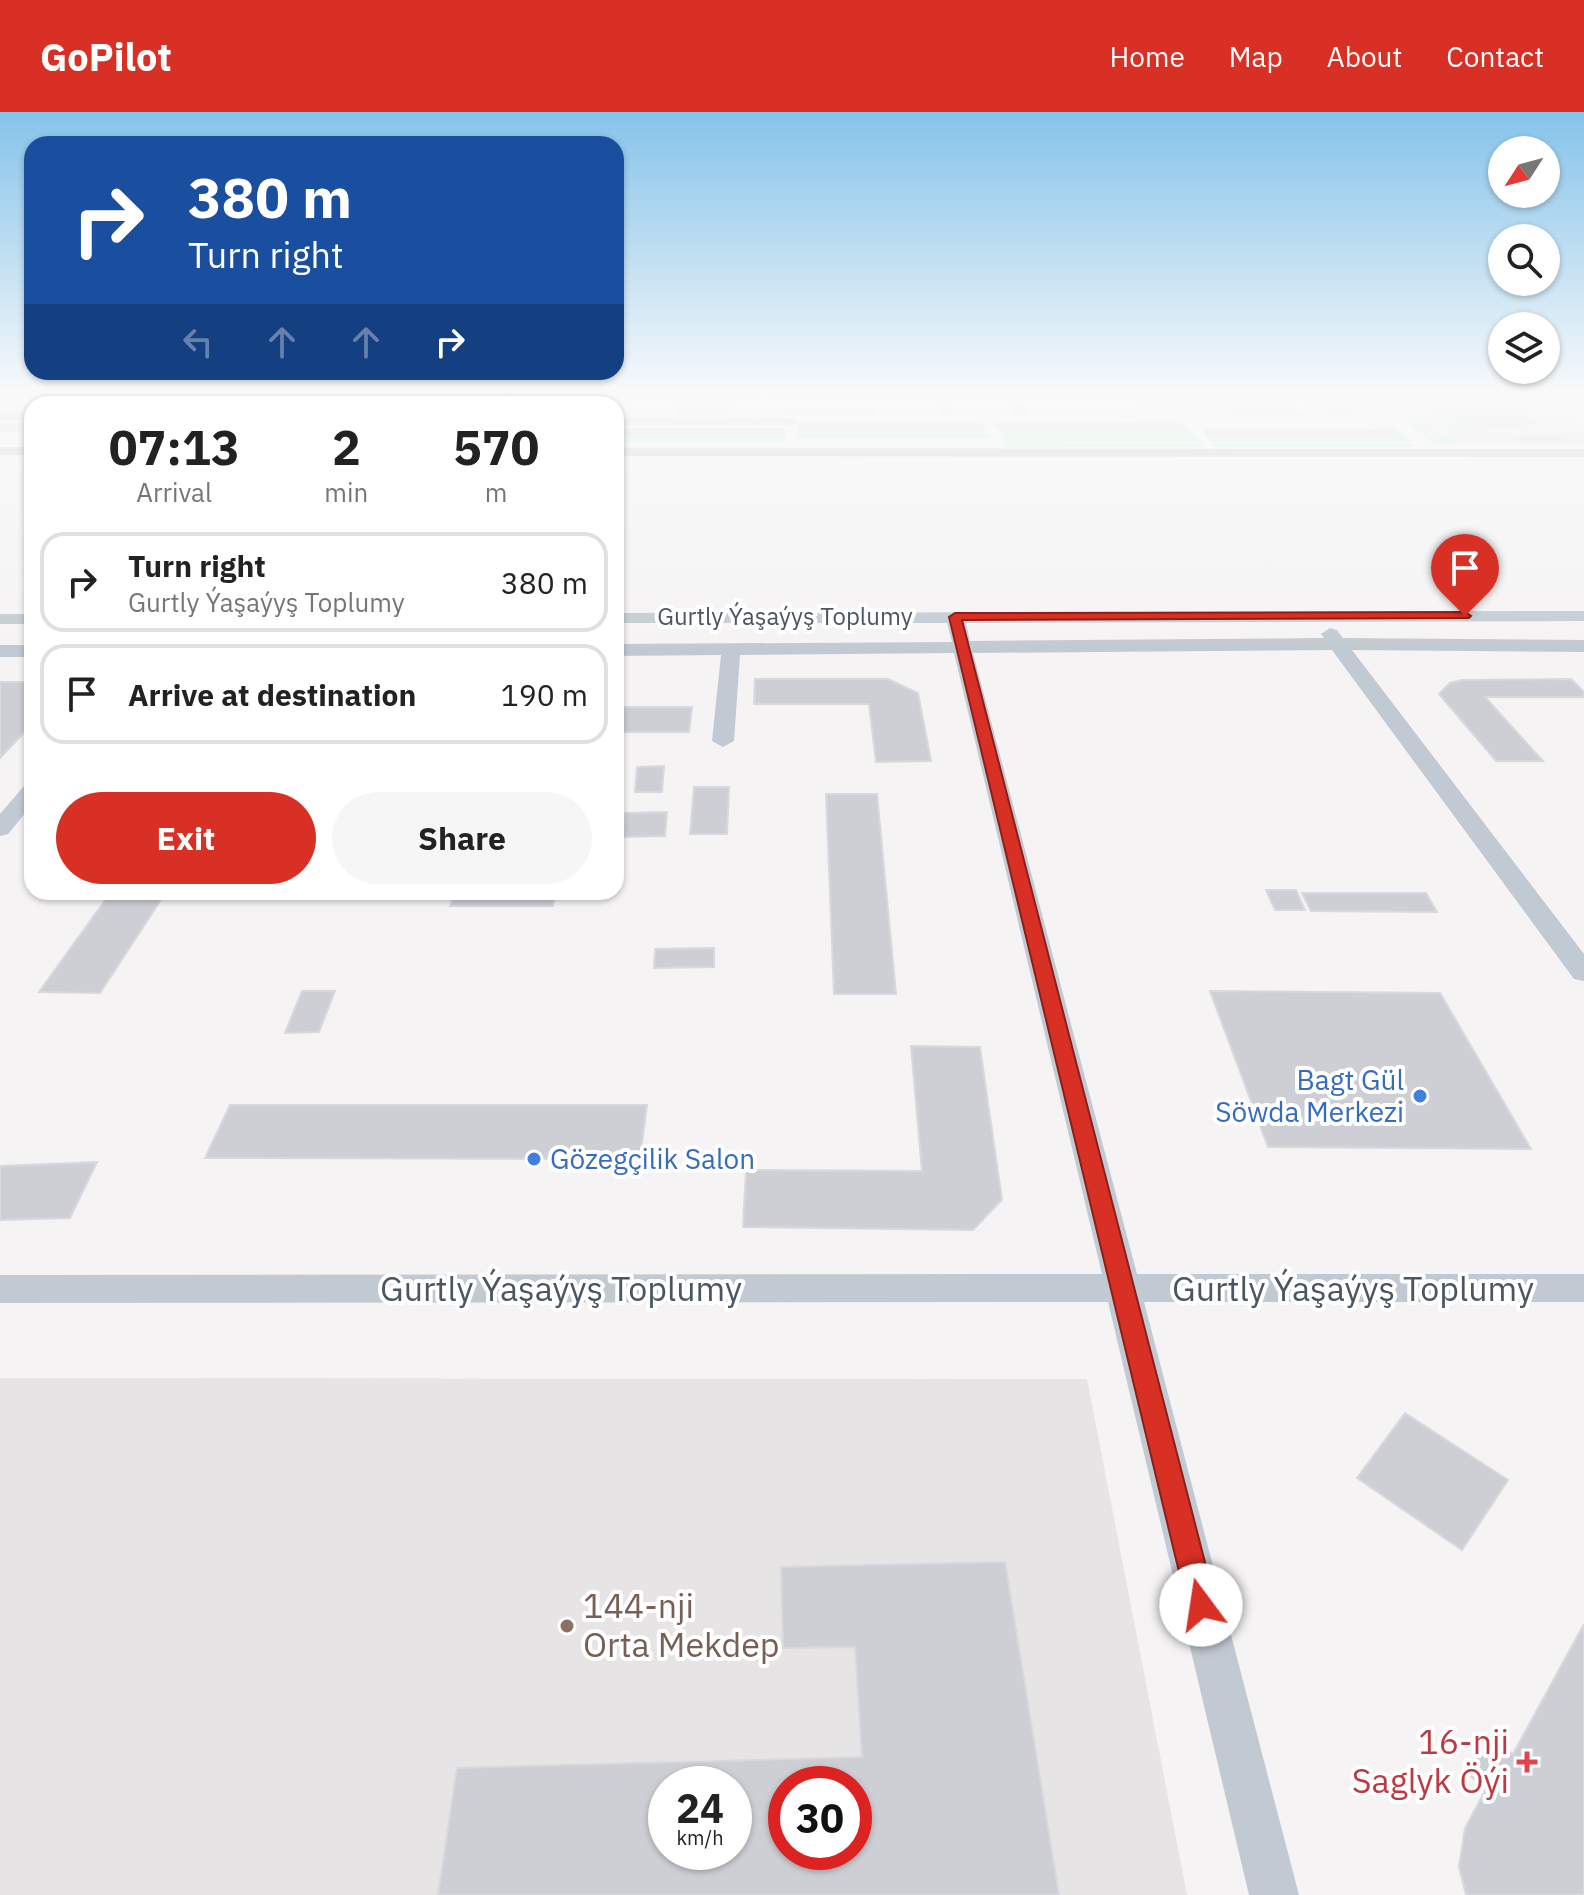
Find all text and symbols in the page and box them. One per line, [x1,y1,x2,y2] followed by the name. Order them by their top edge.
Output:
[40,32,172,81] text: GoPilot
[1109,38,1185,75] text: Home
[1229,38,1283,75] text: Map
[1327,38,1402,75] text: About
[1446,38,1544,75] text: Contact
[1488,136,1560,208] north arrow
[1488,136,1560,384] map controls
[188,161,352,233] text: 380 m
[56,168,160,272] icon: right
[1488,224,1560,296] button: search
[188,231,344,278] text: Turn right
[1488,312,1560,384] button: layers
[176,320,220,364] icon: left
[260,320,304,364] icon: ahead
[344,320,388,364] icon: ahead
[428,320,472,364] icon: right
[109,416,240,478] text: 07:13
[332,416,361,478] text: 2
[453,416,539,478] text: 570
[136,475,212,509] text: Arrival
[324,475,368,509] text: min
[485,475,507,509] text: m
[1431,534,1499,616] pin
[128,546,266,585] text: Turn right
[1443,546,1487,590] icon: arrive
[60,560,104,604] icon: right
[501,563,588,602] text: 380 m
[128,585,405,619] text: Gurtly Ýaşaýyş Toplumy
[657,600,913,632] street label: Gurtly Ýaşaýyş Toplumy
[60,672,104,716] icon: arrive
[128,675,416,714] text: Arrive at destination
[501,675,588,714] text: 190 m
[56,792,316,884] button: Exit
[332,792,592,884] button: Share
[1215,1061,1404,1130] place label: Bagt Gül Söwda Merkezi
[1411,1087,1429,1105] marker: Bagt Gül Söwda Merkezi
[550,1140,755,1177] place label: Gözegçilik Salon
[525,1150,543,1168] marker: Gözegçilik Salon
[380,1266,742,1310] street label: Gurtly Ýaşaýyş Toplumy
[1172,1266,1534,1310] street label: Gurtly Ýaşaýyş Toplumy
[1159,1563,1243,1647] position arrow
[583,1583,780,1666] place label: 144-nji Orta Mekdep
[558,1617,576,1635] marker: 144-nji Orta Mekdep
[1352,1719,1509,1802] place label: 16-nji Saglyk Öýi
[1516,1751,1538,1773] marker: 16-nji Saglyk Öýi
[768,1766,872,1870] speed limit sign: 30
[676,1782,724,1834] text: 24
[676,1824,724,1851] text: km/h

